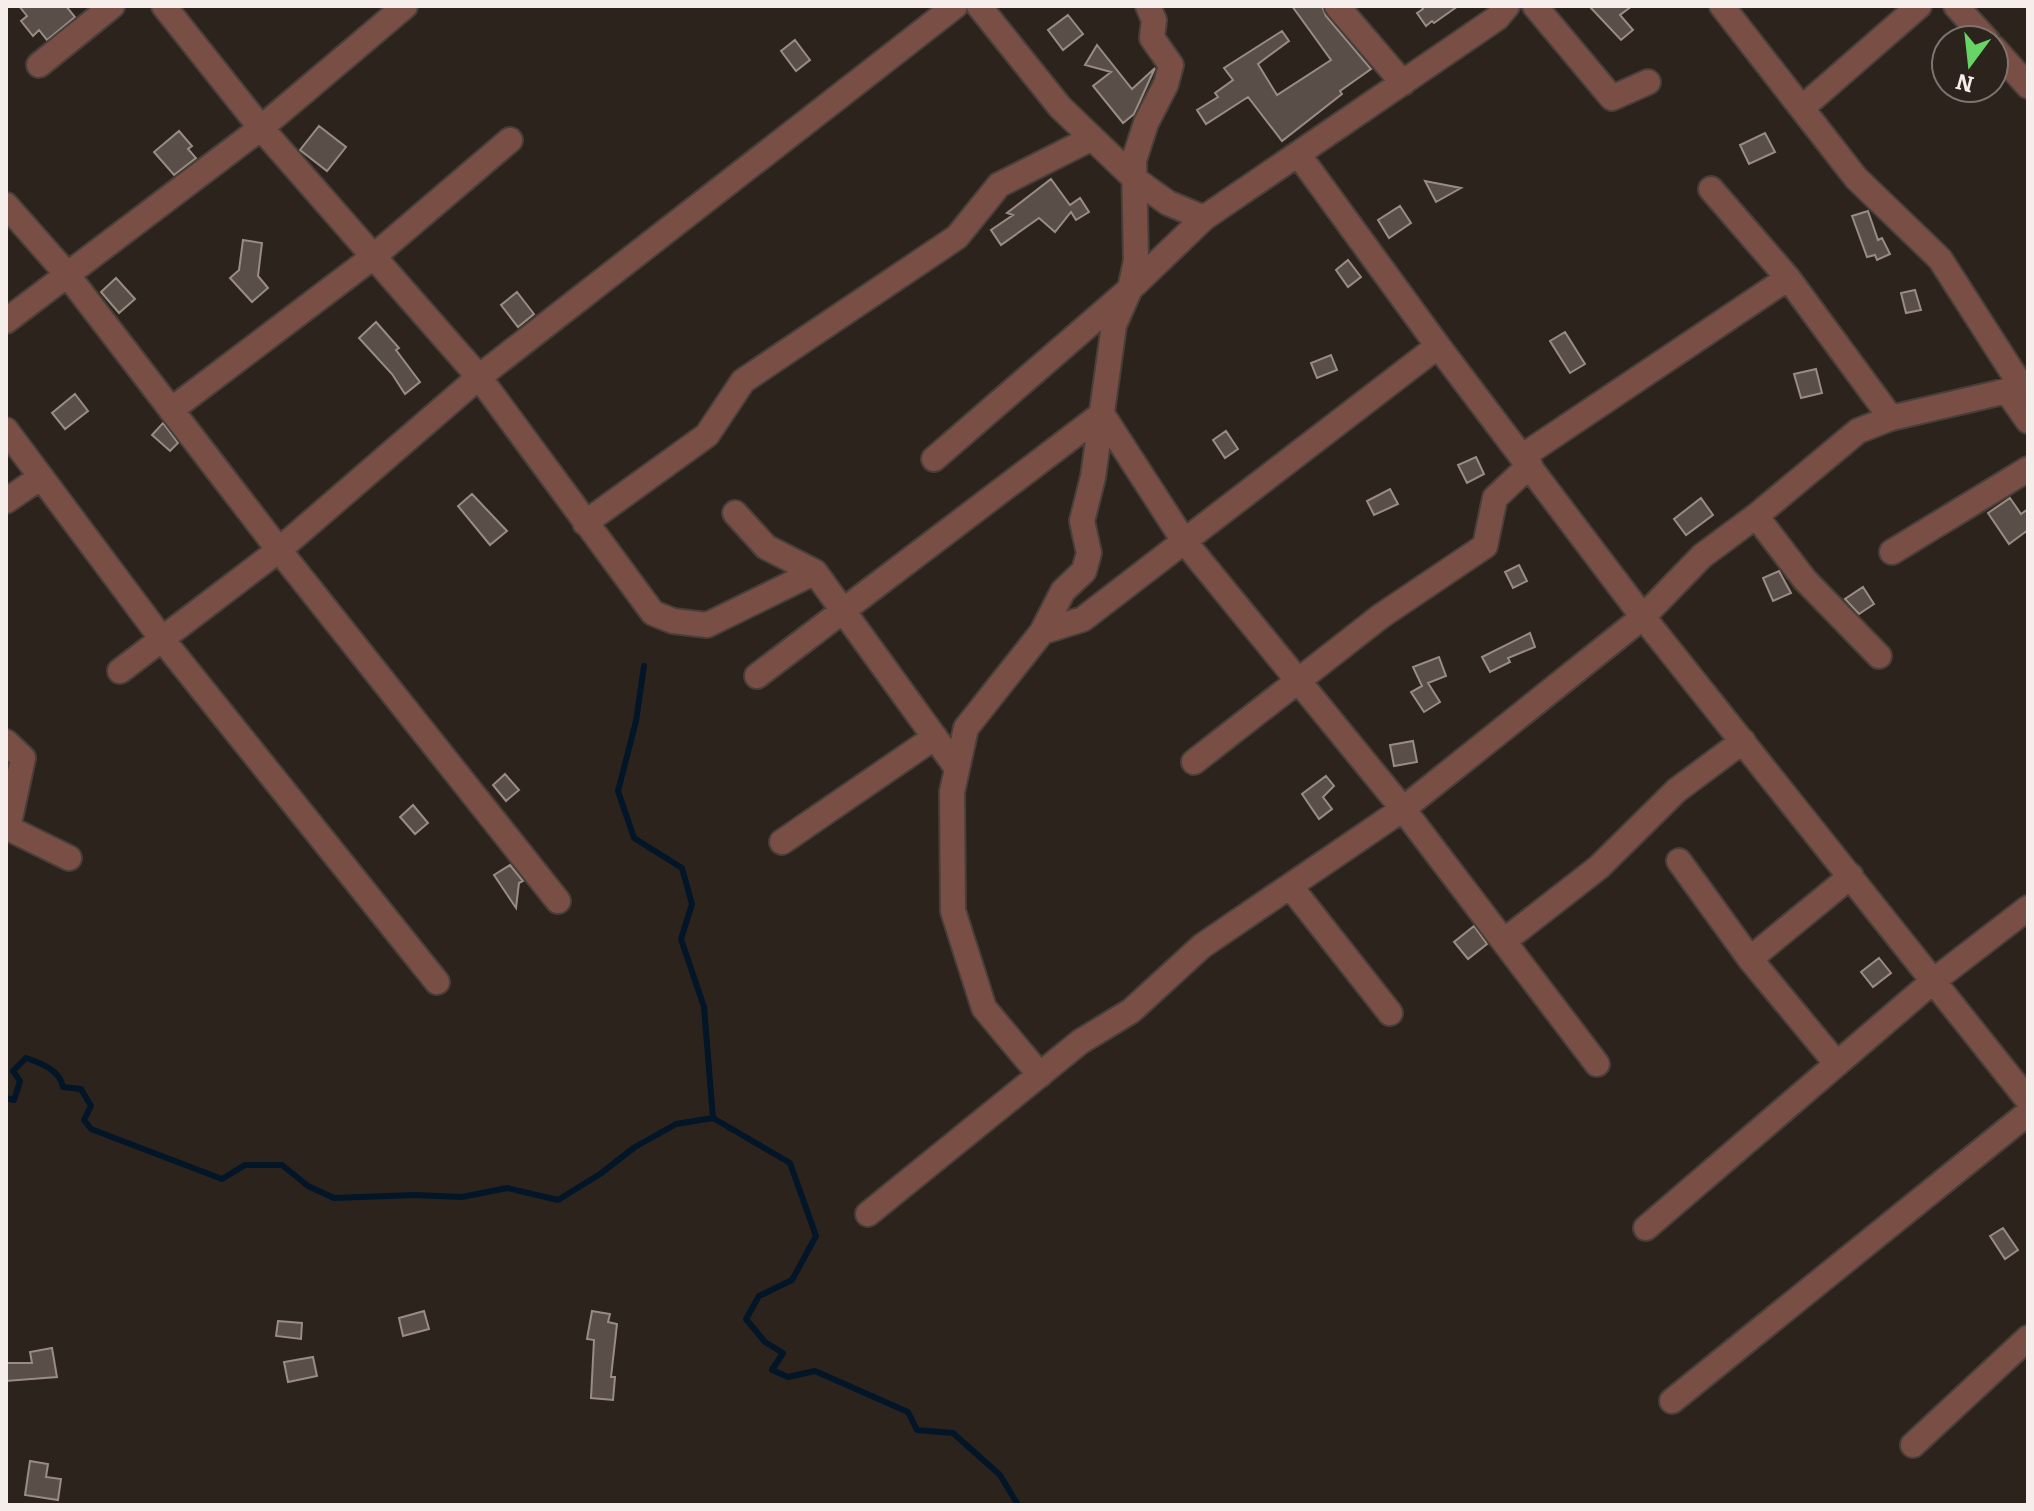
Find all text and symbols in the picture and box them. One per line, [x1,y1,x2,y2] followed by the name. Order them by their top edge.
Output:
[1930,24,2010,104] north arrow
[1953,68,1977,98] text: N

